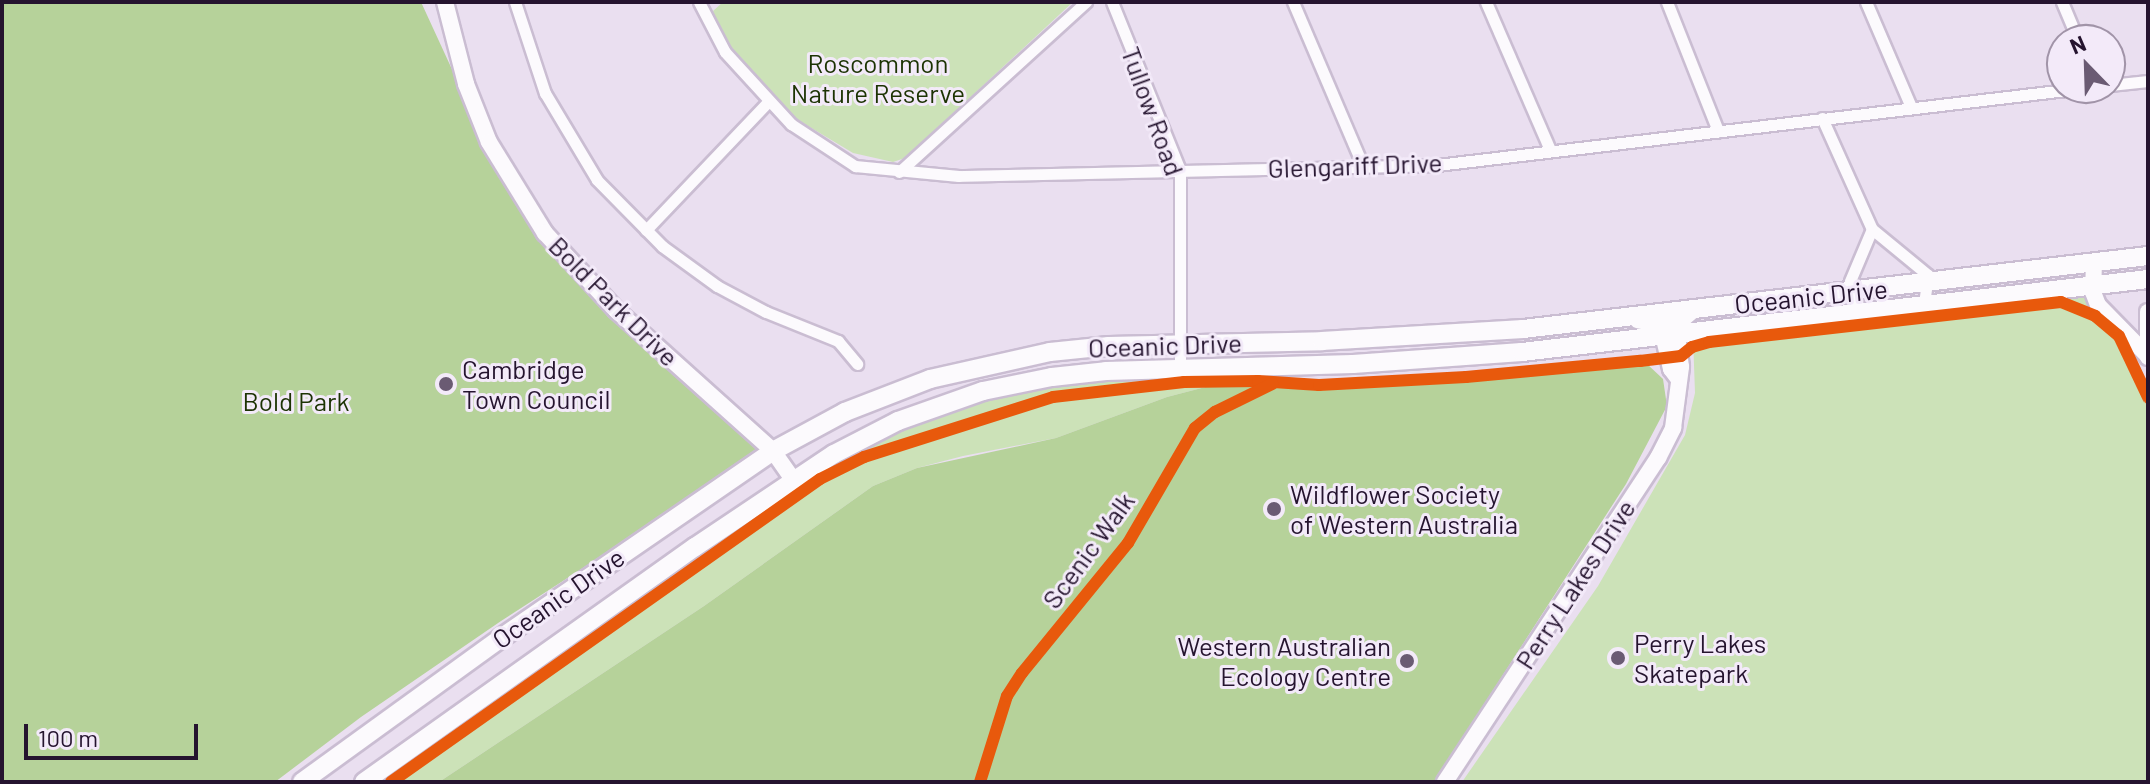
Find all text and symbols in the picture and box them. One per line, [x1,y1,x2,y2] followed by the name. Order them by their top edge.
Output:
[2046,24,2126,104] north arrow
[2066,29,2089,59] text: N
[1115,42,1191,180] street label: Tullow Road
[791,47,965,108] park label: Roscommon Nature Reserve
[1267,146,1443,184] street label: Glengariff Drive
[543,230,685,372] street label: Bold Park Drive
[1733,272,1889,320] street label: Oceanic Drive
[1088,327,1242,363] street label: Oceanic Drive
[462,353,610,414] place label: Cambridge Town Council
[437,375,455,393] marker: Cambridge Town Council
[243,385,349,417] park label: Bold Park
[1290,478,1518,540] place label: Wildflower Society of Western Australia
[1035,486,1141,614] street label: Scenic Walk
[1509,494,1641,674] street label: Perry Lakes Drive
[1265,500,1283,518] marker: Wildflower Society of Western Australia
[486,541,630,655] street label: Oceanic Drive
[1634,627,1766,688] place label: Perry Lakes Skatepark
[1177,630,1391,692] place label: Western Australian Ecology Centre
[1609,649,1627,667] marker: Perry Lakes Skatepark
[1398,652,1416,670] marker: Western Australian Ecology Centre
[28,708,202,758] scale bar
[38,723,98,752] text: 100 m

